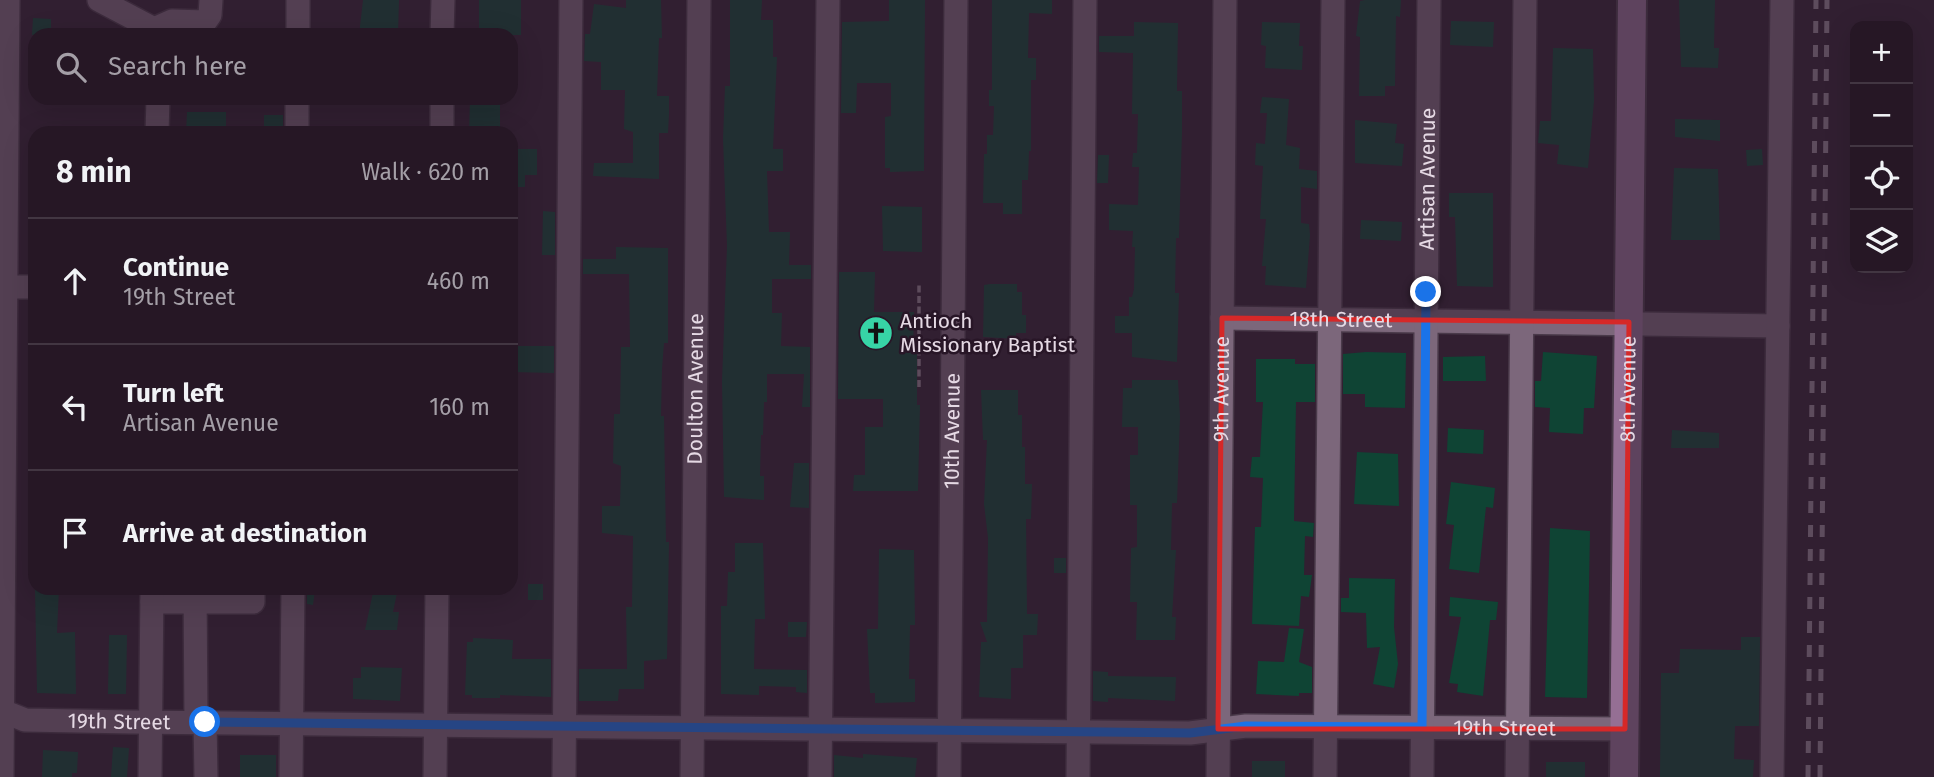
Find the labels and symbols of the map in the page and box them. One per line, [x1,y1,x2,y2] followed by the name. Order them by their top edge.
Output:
[1414,108,1441,250] street label: Artisan Avenue
[1410,276,1441,307] route end
[1289,306,1393,333] street label: 18th Street
[900,308,1076,358] place label: Antioch Missionary Baptist
[682,313,709,465] street label: Doulton Avenue
[857,314,895,352] church icon: Antioch Missionary Baptist
[1614,335,1642,443] street label: 8th Avenue
[1208,336,1235,442] street label: 9th Avenue
[939,373,966,489] street label: 10th Avenue
[189,706,220,737] route start
[68,708,171,735] street label: 19th Street
[1453,715,1556,741] street label: 19th Street

